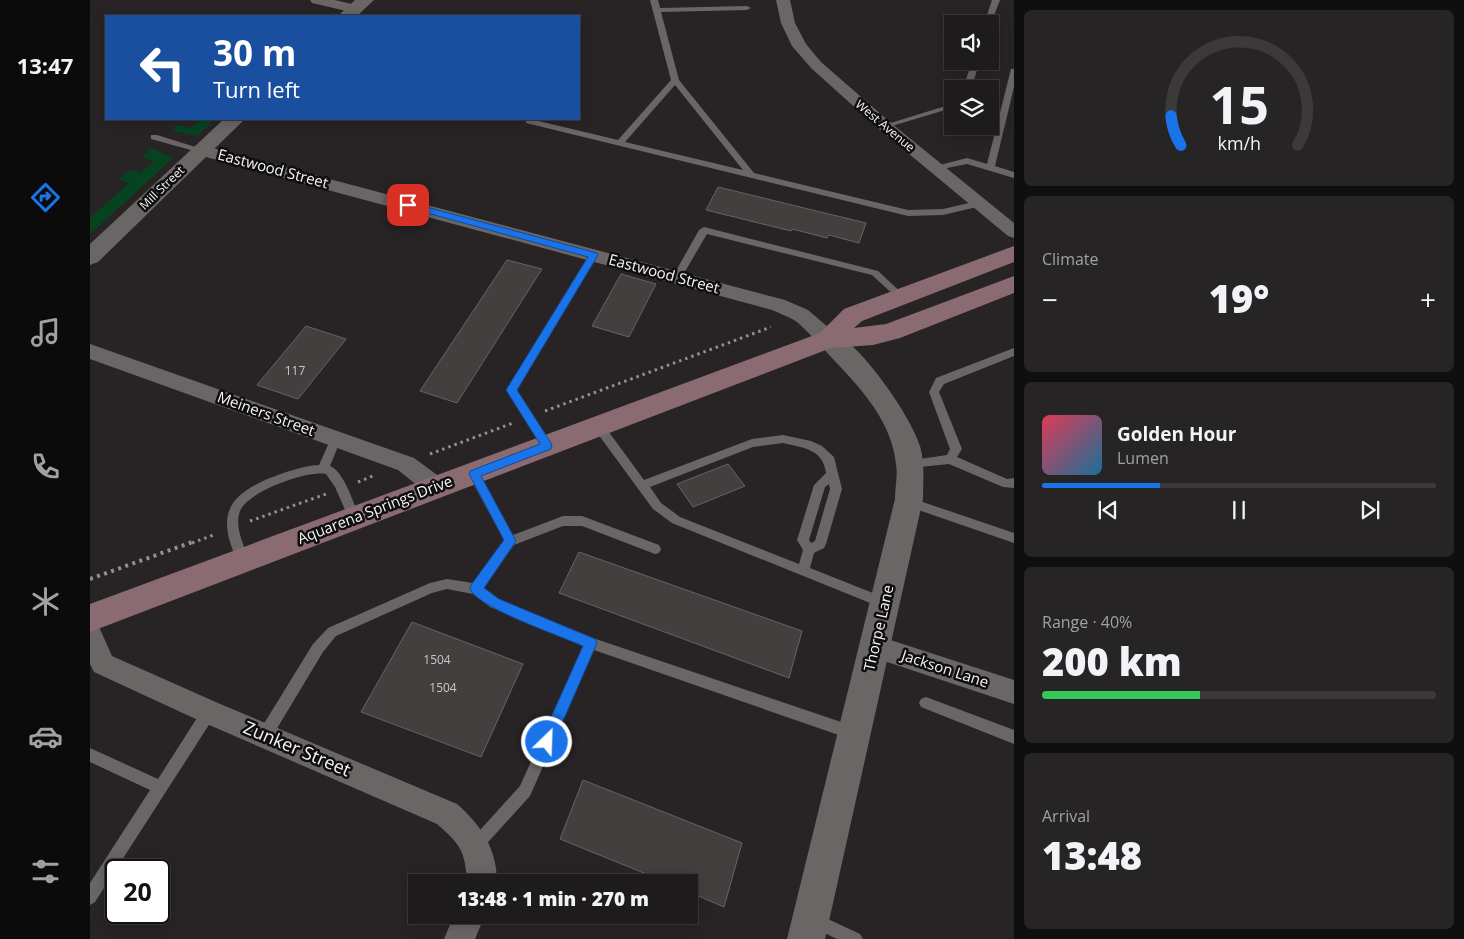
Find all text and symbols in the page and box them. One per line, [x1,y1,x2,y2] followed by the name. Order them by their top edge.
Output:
[944,15,999,135] map controls
[944,15,999,70] button: sound
[213,29,296,76] text: 30 m
[130,35,195,100] icon: left
[17,50,73,80] text: 13:47
[1209,68,1269,139] text: 15
[213,74,300,104] text: Turn left
[944,80,999,135] button: layers
[852,96,919,156] street label: West Avenue
[1217,131,1261,155] text: km/h
[216,144,331,192] street label: Eastwood Street
[135,162,188,213] street label: Mill Street
[28,180,63,215] icon: directions
[387,184,429,226] pin
[394,191,422,219] icon: arrive
[1042,248,1099,270] text: Climate
[607,249,722,297] street label: Eastwood Street
[1209,272,1269,324] text: 19°
[1042,280,1058,318] text: −
[1420,280,1436,318] text: +
[28,315,63,350] icon: music
[285,362,305,379] house number: 117
[215,386,318,440] street label: Meiners Street
[1117,421,1236,447] text: Golden Hour
[1117,447,1169,469] text: Lumen
[28,449,63,484] icon: phone
[294,470,455,548] street label: Aquarena Springs Drive
[1094,496,1122,524] icon: previous
[1225,496,1253,524] icon: pause
[1356,496,1384,524] icon: next
[858,583,898,673] street label: Thorpe Lane
[28,584,63,619] icon: climate
[1042,611,1132,633] text: Range · 40%
[1042,635,1182,687] text: 200 km
[897,644,991,692] street label: Jackson Lane
[423,651,451,668] house number: 1504
[429,679,457,696] house number: 1504
[240,715,355,781] street label: Zunker Street
[520,715,572,767] position arrow
[28,719,63,754] icon: car
[1042,805,1090,827] text: Arrival
[1042,829,1142,881] text: 13:48
[28,854,63,889] icon: filters
[105,859,170,924] speed limit sign: 20
[457,886,649,912] text: 13:48 · 1 min · 270 m

